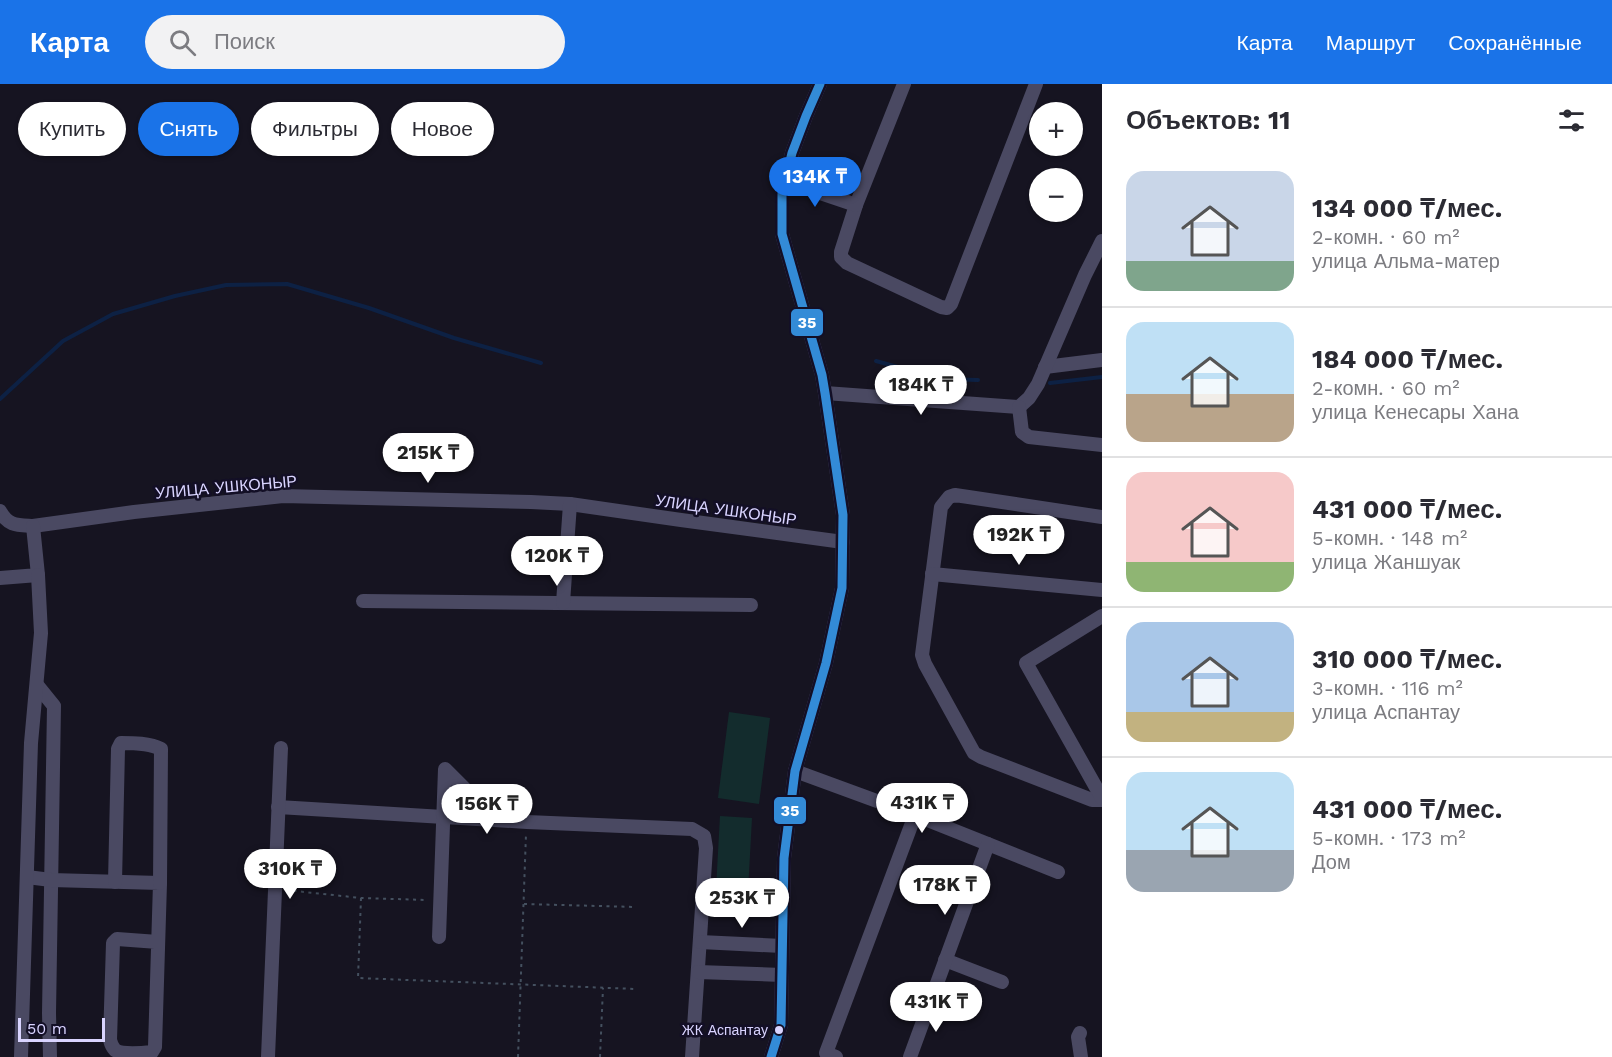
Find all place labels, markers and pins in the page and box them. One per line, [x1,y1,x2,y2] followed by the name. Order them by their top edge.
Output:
[766,157,864,208] pin: 134K ₸
[872,365,970,416] pin: 184K ₸
[379,433,477,484] pin: 215K ₸
[970,515,1068,566] pin: 192K ₸
[508,536,606,587] pin: 120K ₸
[873,783,971,834] pin: 431K ₸
[438,784,536,835] pin: 156K ₸
[241,849,339,900] pin: 310K ₸
[896,865,994,916] pin: 178K ₸
[693,878,791,929] pin: 253K ₸
[887,982,985,1033] pin: 431K ₸
[682,1022,768,1038] place label: ЖК Аспантау
[773,1024,785,1036] marker: ЖК Аспантау

